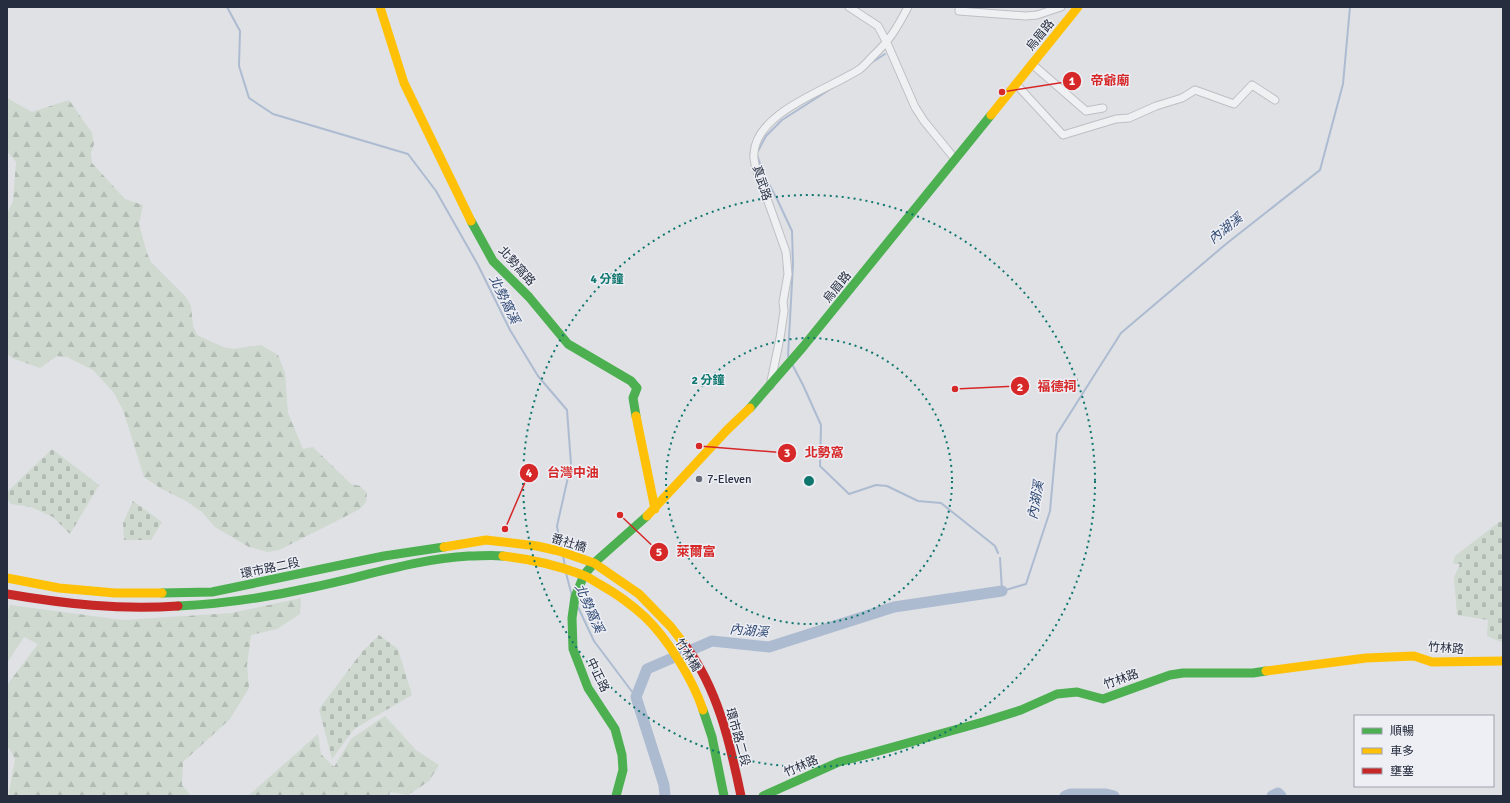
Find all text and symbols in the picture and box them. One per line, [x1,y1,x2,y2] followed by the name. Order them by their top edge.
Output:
[1023,17,1058,54] street label: 烏眉路
[1062,68,1137,93] callout: 帝爺廟
[1090,73,1130,89] text: 帝爺廟
[1069,74,1076,89] text: 1
[749,164,774,203] street label: 真武路
[1205,209,1247,247] water label: 內湖溪
[495,243,538,289] street label: 北勢窩路
[820,269,855,306] street label: 烏眉路
[590,272,624,287] text: 4 分鐘
[486,273,524,328] water label: 北勢窩溪
[691,373,725,388] text: 2 分鐘
[1010,374,1085,399] callout: 福德祠
[1037,379,1077,395] text: 福德祠
[1017,380,1023,395] text: 2
[777,440,852,465] callout: 北勢窩
[804,445,844,461] text: 北勢窩
[784,446,790,461] text: 3
[519,460,607,485] callout: 台灣中油
[547,465,599,481] text: 台灣中油
[526,466,533,481] text: 4
[707,472,752,487] place label: 7-Eleven
[694,474,704,484] marker: 7-Eleven
[802,474,816,488] centre of rings
[1025,478,1048,521] water label: 內湖溪
[549,531,588,556] street label: 番社橋
[649,539,724,564] callout: 萊爾富
[676,544,716,560] text: 萊爾富
[656,545,662,560] text: 5
[239,555,301,582] street label: 環市路二段
[571,581,608,637] water label: 北勢窩溪
[729,621,771,641] water label: 內湖溪
[672,636,703,675] street label: 竹林橋
[1427,640,1464,657] street label: 竹林路
[583,656,612,695] street label: 中正路
[1102,667,1141,692] street label: 竹林路
[722,706,753,768] street label: 環市路二段
[1354,715,1494,787] legend
[1390,724,1414,739] text: 順暢
[1390,744,1414,759] text: 車多
[782,753,821,780] street label: 竹林路
[1390,764,1414,779] text: 壅塞

